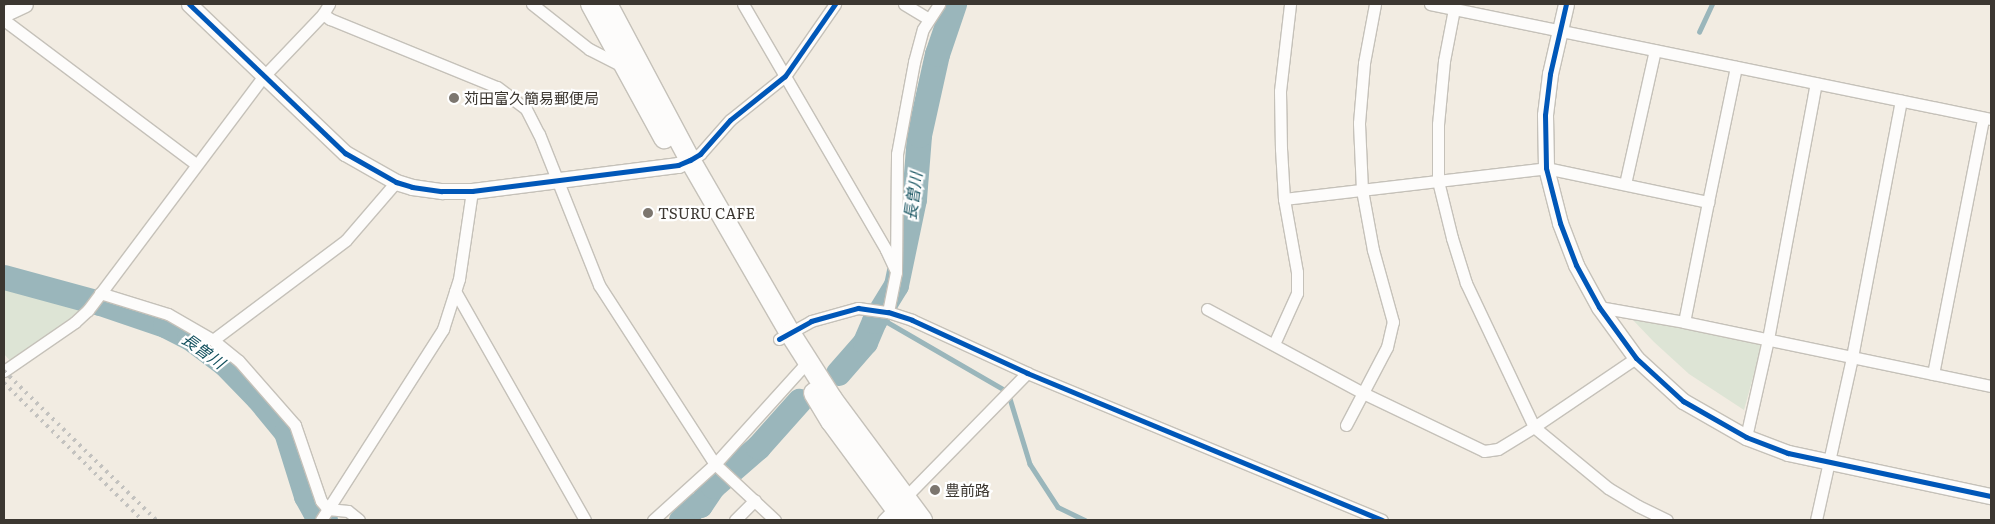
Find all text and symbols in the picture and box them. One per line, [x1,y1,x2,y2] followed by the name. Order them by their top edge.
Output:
[464,89,599,107] place label: 苅田富久簡易郵便局
[448,92,460,104] marker: 苅田富久簡易郵便局
[899,171,925,221] water label: 長曽川
[658,204,755,222] place label: TSURU CAFE
[642,207,654,219] marker: TSURU CAFE
[179,328,229,372] water label: 長曽川
[945,481,990,499] place label: 豊前路
[929,484,941,496] marker: 豊前路

